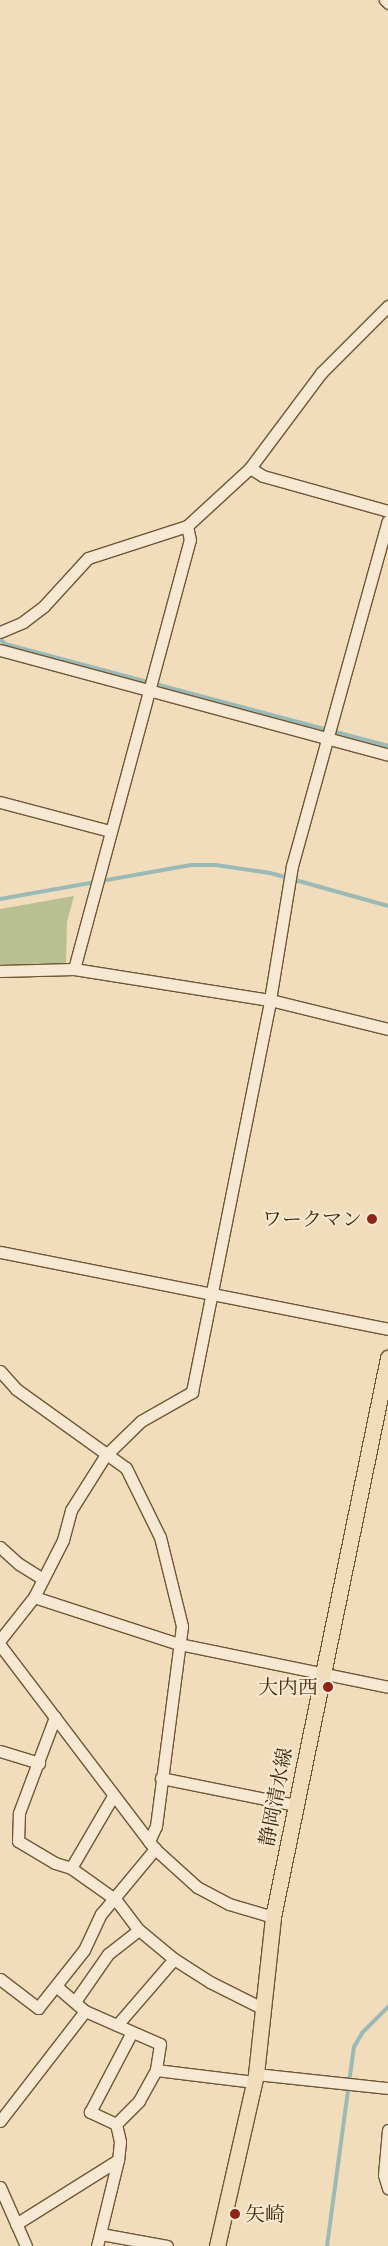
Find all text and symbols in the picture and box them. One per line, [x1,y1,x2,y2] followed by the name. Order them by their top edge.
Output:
[262,1207,362,1231] place label: ワークマン
[366,1213,378,1225] marker: ワークマン
[258,1675,318,1699] place label: 大内西
[322,1681,334,1693] marker: 大内西
[255,1746,297,1848] street label: 静岡清水線
[245,2202,285,2226] place label: 矢崎
[229,2208,241,2220] marker: 矢崎

